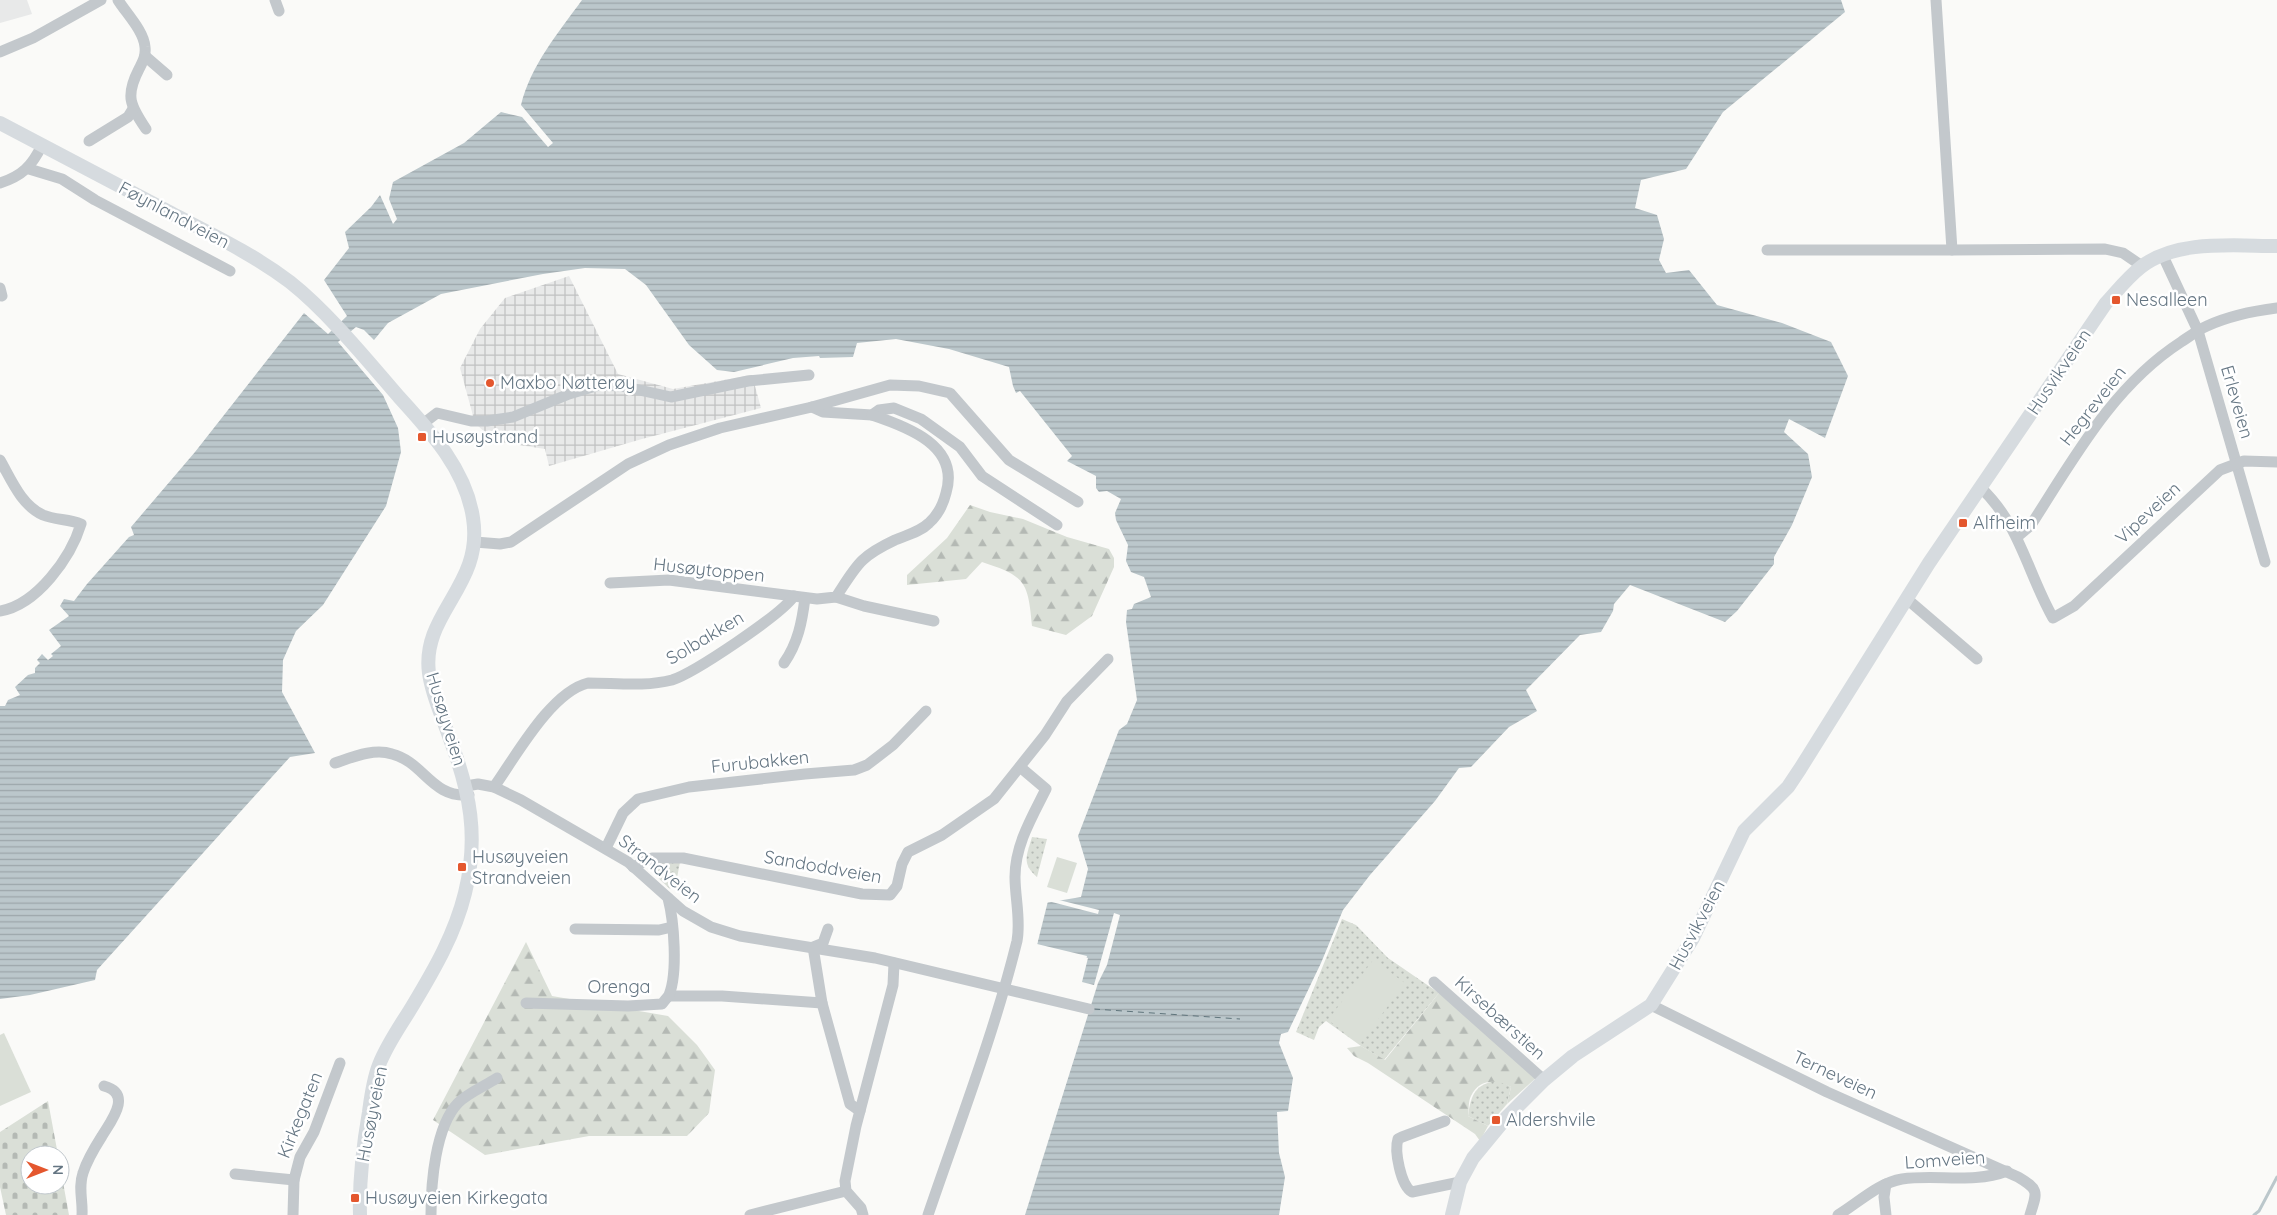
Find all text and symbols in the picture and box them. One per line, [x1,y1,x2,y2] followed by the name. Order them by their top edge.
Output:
[115,176,234,253] street label: Føynlandveien
[2126,288,2208,311] place label: Nesalleen
[2110,294,2122,306] marker: Nesalleen
[2021,324,2096,419] street label: Husvikveien
[2054,361,2131,450] street label: Hegreveien
[2216,363,2259,441] street label: Erleveien
[500,371,636,394] place label: Maxbo Nøtterøy
[484,377,496,389] marker: Maxbo Nøtterøy
[432,425,538,448] place label: Husøystrand
[416,431,428,443] marker: Husøystrand
[2110,477,2185,549] street label: Vipeveien
[1973,511,2036,534] place label: Alfheim
[1957,517,1969,529] marker: Alfheim
[652,552,766,587] street label: Husøytoppen
[662,605,748,670] street label: Solbakken
[421,669,472,768] street label: Husøyveien
[710,745,810,778] street label: Furubakken
[614,829,706,908] street label: Strandveien
[472,845,571,889] place label: Husøyveien Strandveien
[762,845,884,888] street label: Sandoddveien
[456,861,468,873] marker: Husøyveien Strandveien
[1663,876,1730,974] street label: Husvikveien
[1450,971,1551,1065] street label: Kirsebærstien
[588,975,650,998] street label: Orenga
[1789,1045,1881,1104] street label: Terneveien
[351,1064,392,1164] street label: Husøyveien
[272,1068,327,1161] street label: Kirkegaten
[1506,1108,1596,1131] place label: Aldershvile
[1490,1114,1502,1126] marker: Aldershvile
[20,1145,70,1195] north arrow
[1904,1145,1986,1174] street label: Lomveien
[49,1165,67,1175] text: N
[365,1186,548,1209] place label: Husøyveien Kirkegata
[349,1192,361,1204] marker: Husøyveien Kirkegata

